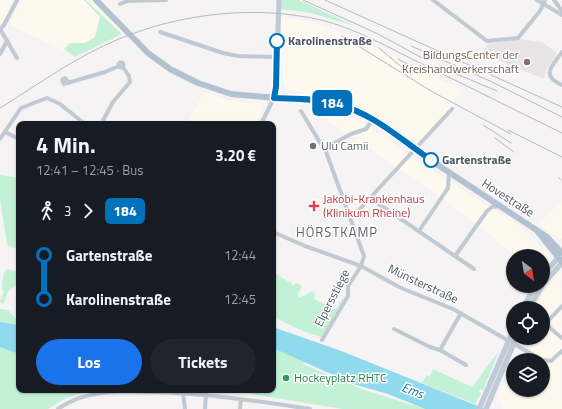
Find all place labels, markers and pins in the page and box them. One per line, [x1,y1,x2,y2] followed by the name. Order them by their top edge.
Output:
[288,31,372,50] place label: Karolinenstraße
[269,33,285,49] marker: Karolinenstraße
[402,45,520,78] place label: BildungsCenter der Kreishandwerkerschaft
[522,57,532,67] marker: BildungsCenter der Kreishandwerkerschaft
[321,136,368,155] place label: Ulu Camii
[308,141,318,151] marker: Ulu Camii
[442,150,511,169] place label: Gartenstraße
[423,152,439,168] marker: Gartenstraße
[323,189,425,222] place label: Jakobi-Krankenhaus (Klinikum Rheine)
[308,200,320,212] marker: Jakobi-Krankenhaus (Klinikum Rheine)
[294,368,387,387] place label: Hockeyplatz RHTC
[281,373,291,383] marker: Hockeyplatz RHTC

